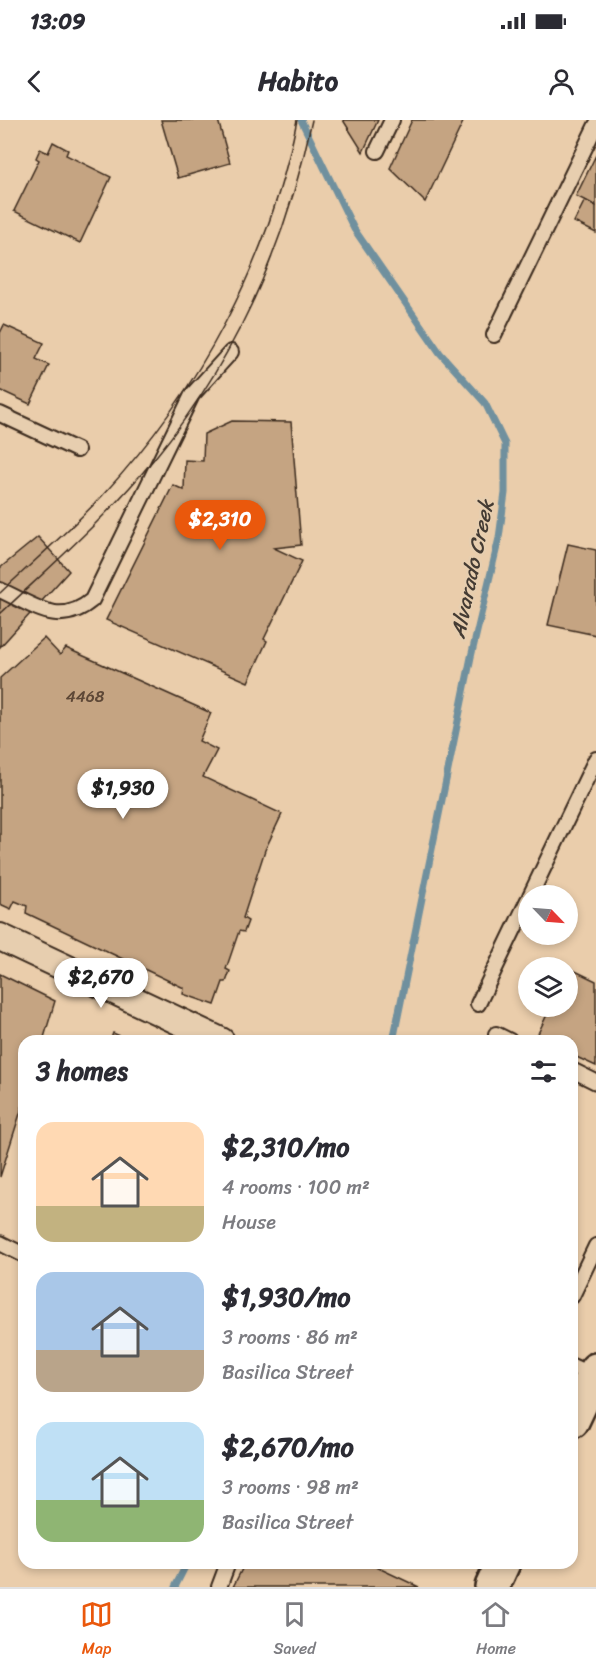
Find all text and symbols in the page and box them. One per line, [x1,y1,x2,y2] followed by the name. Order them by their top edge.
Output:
[30,2,86,41] text: 13:09
[258,57,338,105] text: Habito
[18,65,51,98] icon: back
[545,65,578,98] icon: person
[439,494,506,643] water label: Alvarado Creek
[171,500,269,551] pin: $2,310
[189,502,251,537] text: $2,310
[66,682,105,711] house number: 4468
[74,769,172,820] pin: $1,930
[91,771,155,806] text: $1,930
[518,885,578,945] north arrow
[518,885,578,1017] map controls
[518,957,578,1017] button: layers
[52,958,150,1009] pin: $2,670
[68,960,134,995] text: $2,670
[36,1048,128,1094] text: 3 homes
[527,1055,560,1088] icon: filters
[222,1124,349,1170] text: $2,310/mo
[84,1146,156,1218] icon: home
[222,1170,370,1205] text: 4 rooms · 100 m²
[222,1205,276,1240] text: House
[222,1274,350,1320] text: $1,930/mo
[84,1296,156,1368] icon: home
[222,1320,358,1355] text: 3 rooms · 86 m²
[222,1355,353,1390] text: Basilica Street
[222,1424,354,1470] text: $2,670/mo
[84,1446,156,1518] icon: home
[222,1470,359,1505] text: 3 rooms · 98 m²
[222,1505,353,1540] text: Basilica Street
[80,1598,113,1663] tab: Map
[273,1598,316,1663] tab: Saved
[476,1598,516,1663] tab: Home

